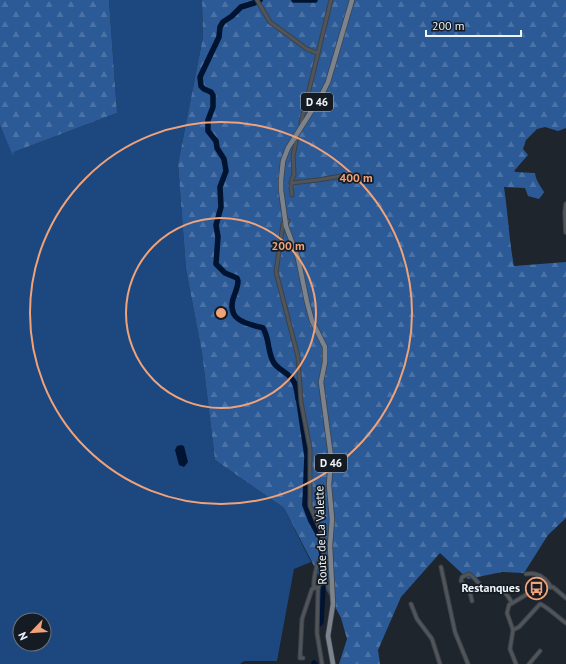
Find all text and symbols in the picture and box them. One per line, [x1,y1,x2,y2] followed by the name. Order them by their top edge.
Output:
[426,12,521,38] scale bar
[432,18,465,33] text: 200 m
[301,93,333,111] road number: D 46
[339,170,373,185] text: 400 m
[271,238,305,253] text: 200 m
[214,306,228,320] centre of rings
[315,454,347,472] road number: D 46
[311,485,330,585] street label: Route de La Valette
[523,575,549,601] bus stop icon: Restanques
[461,580,520,595] place label: Restanques
[12,612,52,652] north arrow
[15,630,31,642] text: N

